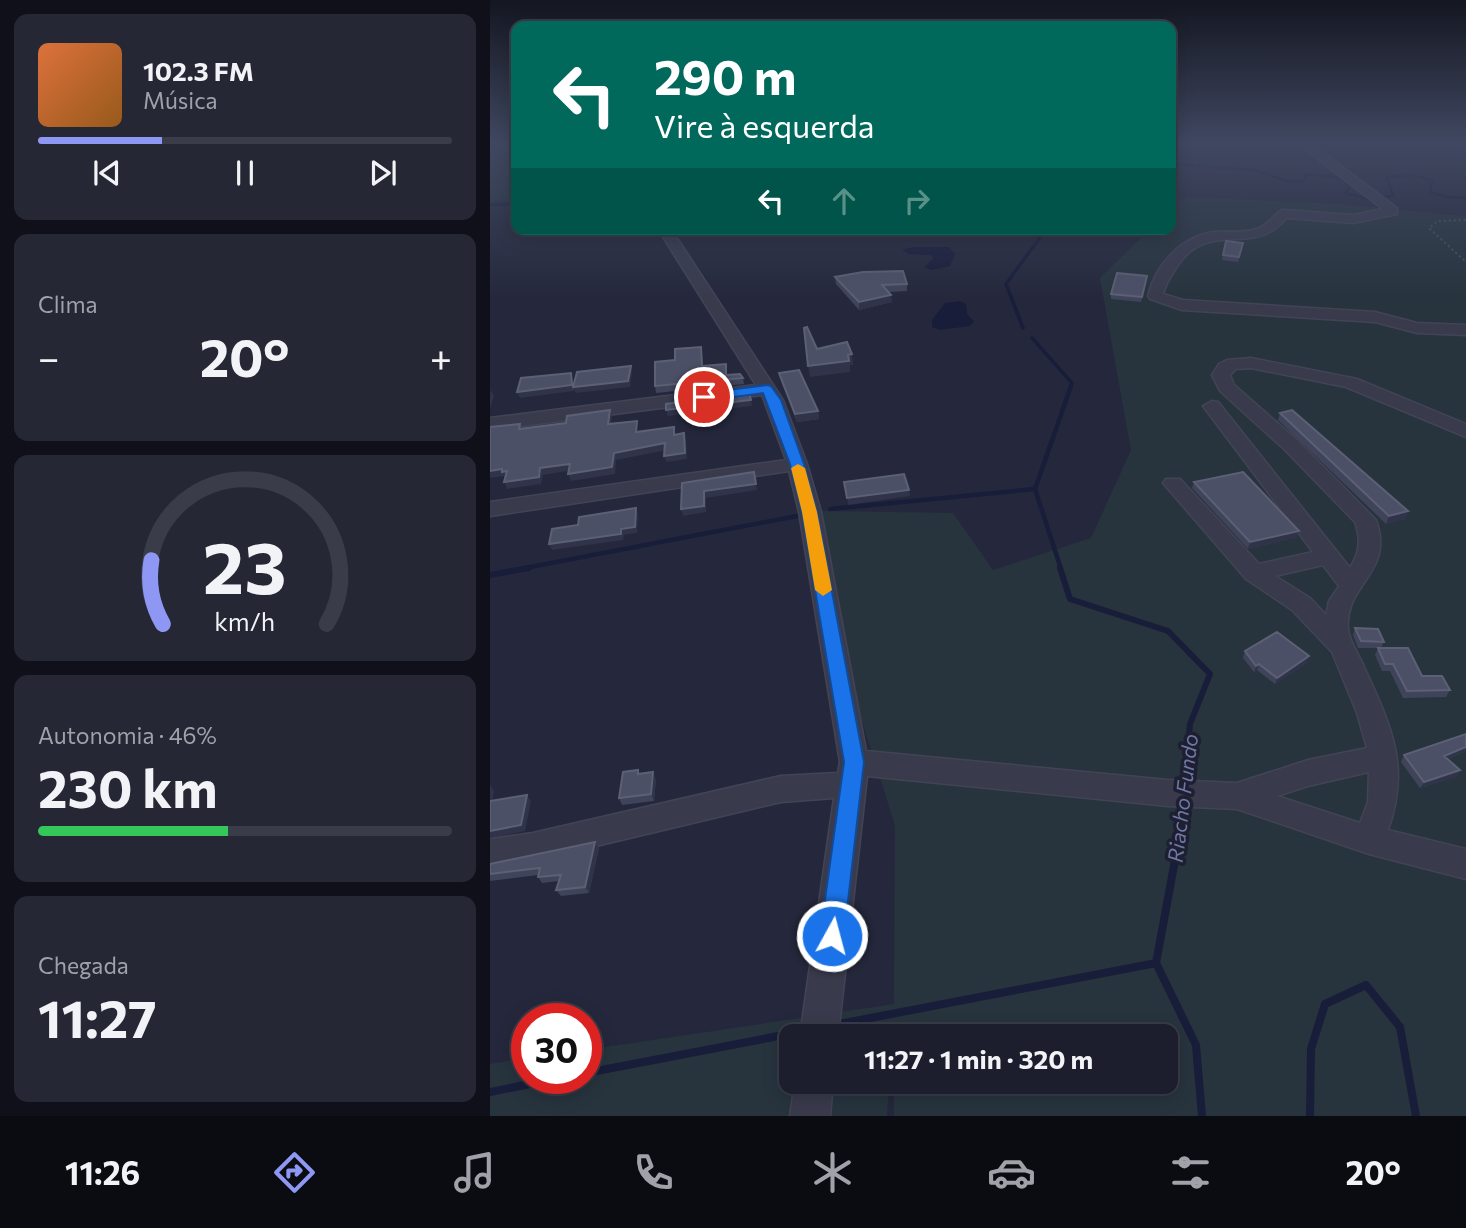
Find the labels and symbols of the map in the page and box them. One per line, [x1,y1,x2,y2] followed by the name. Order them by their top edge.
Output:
[674,367,734,427] pin
[1162,732,1202,864] water label: Riacho Fundo
[795,899,869,973] position arrow
[511,1003,602,1094] speed limit sign: 30

